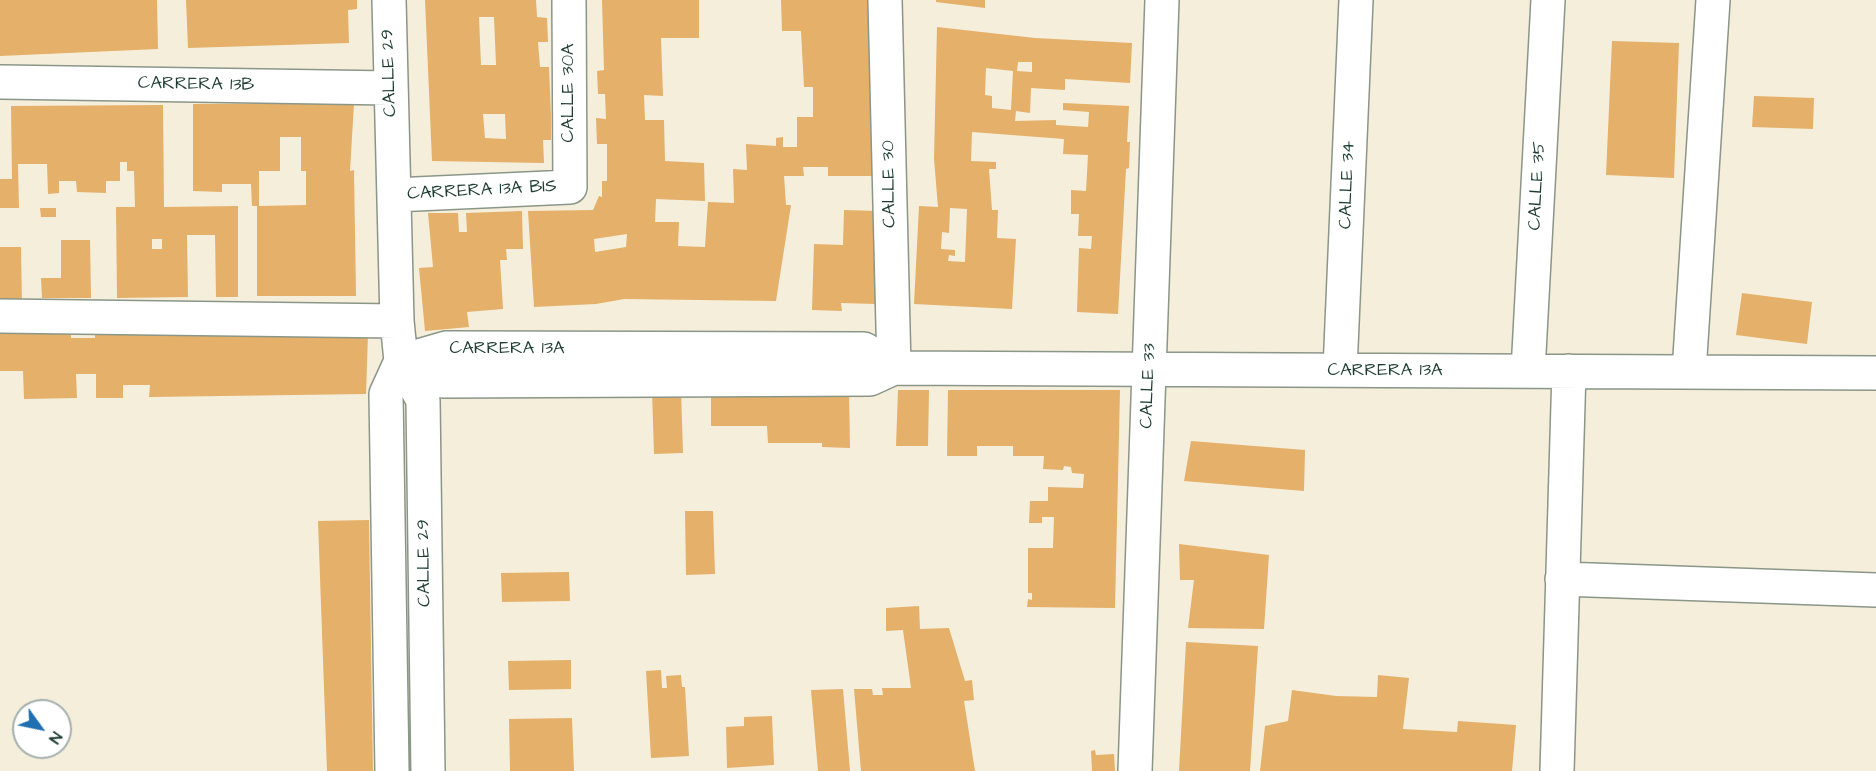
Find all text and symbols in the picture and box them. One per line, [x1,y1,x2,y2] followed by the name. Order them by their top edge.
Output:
[378,29,402,117] street label: CALLE 29
[558,43,580,143] street label: CALLE 30A
[138,73,254,97] street label: CARRERA 13B
[878,140,902,228] street label: CALLE 30
[1336,140,1360,230] street label: CALLE 34
[1525,141,1551,231] street label: CALLE 35
[407,176,557,206] street label: CARRERA 13A BIS
[449,338,565,360] street label: CARRERA 13A
[1137,343,1161,429] street label: CALLE 33
[1327,360,1443,382] street label: CARRERA 13A
[413,519,437,607] street label: CALLE 29
[12,699,72,759] north arrow
[43,728,67,748] text: N

